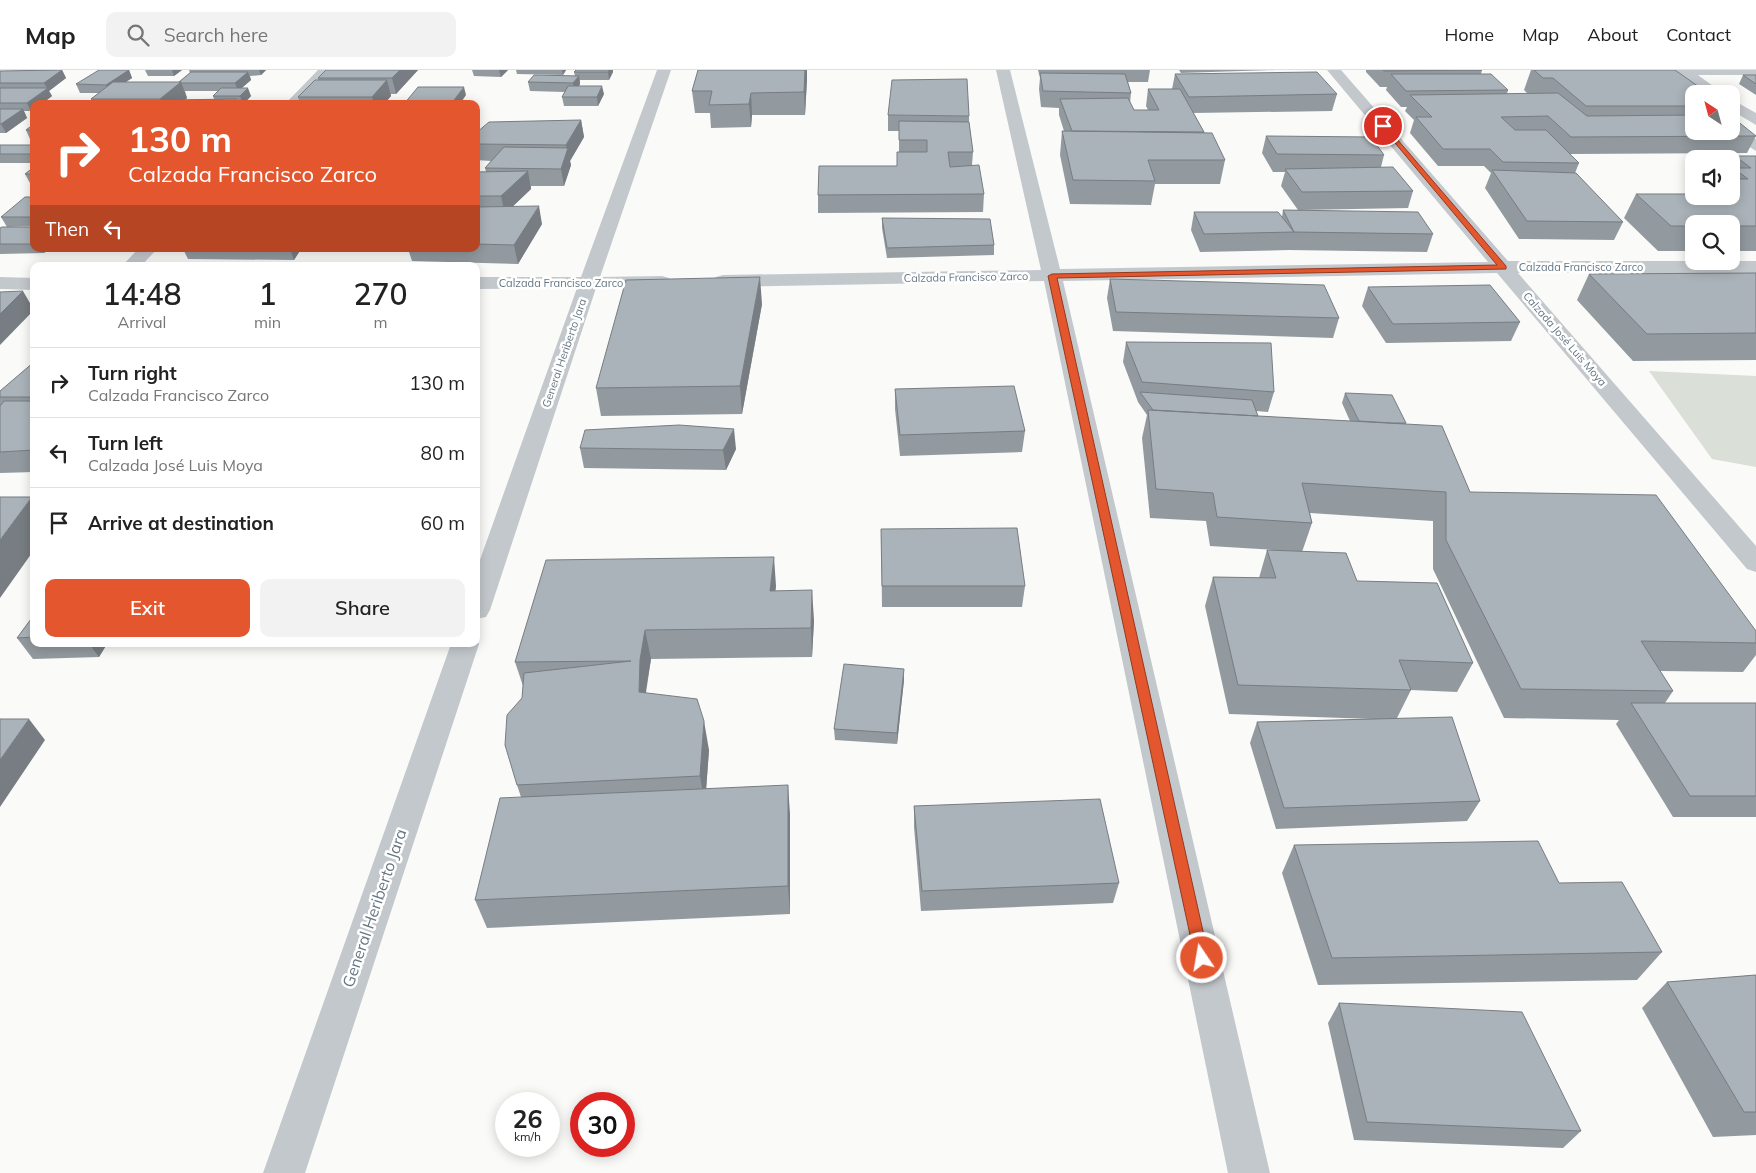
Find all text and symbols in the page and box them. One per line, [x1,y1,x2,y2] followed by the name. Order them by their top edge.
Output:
[106,12,456,57] search box
[25,20,76,50] text: Map
[124,21,152,49] icon: search
[164,23,268,47] text: Search here
[1444,23,1494,46] text: Home
[1522,23,1559,46] text: Map
[1587,23,1638,46] text: About
[1666,23,1731,46] text: Contact
[1685,85,1740,140] north arrow
[1685,85,1740,270] map controls
[1362,105,1404,147] pin
[1369,112,1397,140] icon: arrive
[128,117,232,161] text: 130 m
[45,120,110,185] icon: right
[1685,150,1740,205] button: sound
[128,160,377,188] text: Calzada Francisco Zarco
[99,215,127,243] icon: left
[1685,215,1740,270] button: search
[45,217,89,241] text: Then
[1519,260,1643,274] street label: Calzada Francisco Zarco
[904,269,1028,285] street label: Calzada Francisco Zarco
[102,275,182,313] text: 14:48
[259,275,277,313] text: 1
[354,275,408,313] text: 270
[499,276,623,290] street label: Calzada Francisco Zarco
[1520,289,1610,389] street label: Calzada José Luis Moya
[539,297,589,409] street label: General Heriberto Jara
[118,312,166,332] text: Arrival
[254,312,281,332] text: min
[374,312,388,332] text: m
[88,361,177,385] text: Turn right
[45,369,73,397] icon: right
[409,371,465,395] text: 130 m
[88,385,269,405] text: Calzada Francisco Zarco
[88,431,163,455] text: Turn left
[45,439,73,467] icon: left
[421,441,465,465] text: 80 m
[88,455,263,475] text: Calzada José Luis Moya
[45,509,73,537] icon: arrive
[88,511,274,535] text: Arrive at destination
[421,511,465,535] text: 60 m
[45,579,250,637] button: Exit
[260,579,465,637] button: Share
[338,826,410,990] street label: General Heriberto Jara
[1175,931,1227,983] position arrow
[570,1092,635,1157] speed limit sign: 30
[512,1103,543,1134] text: 26
[514,1129,541,1144] text: km/h

